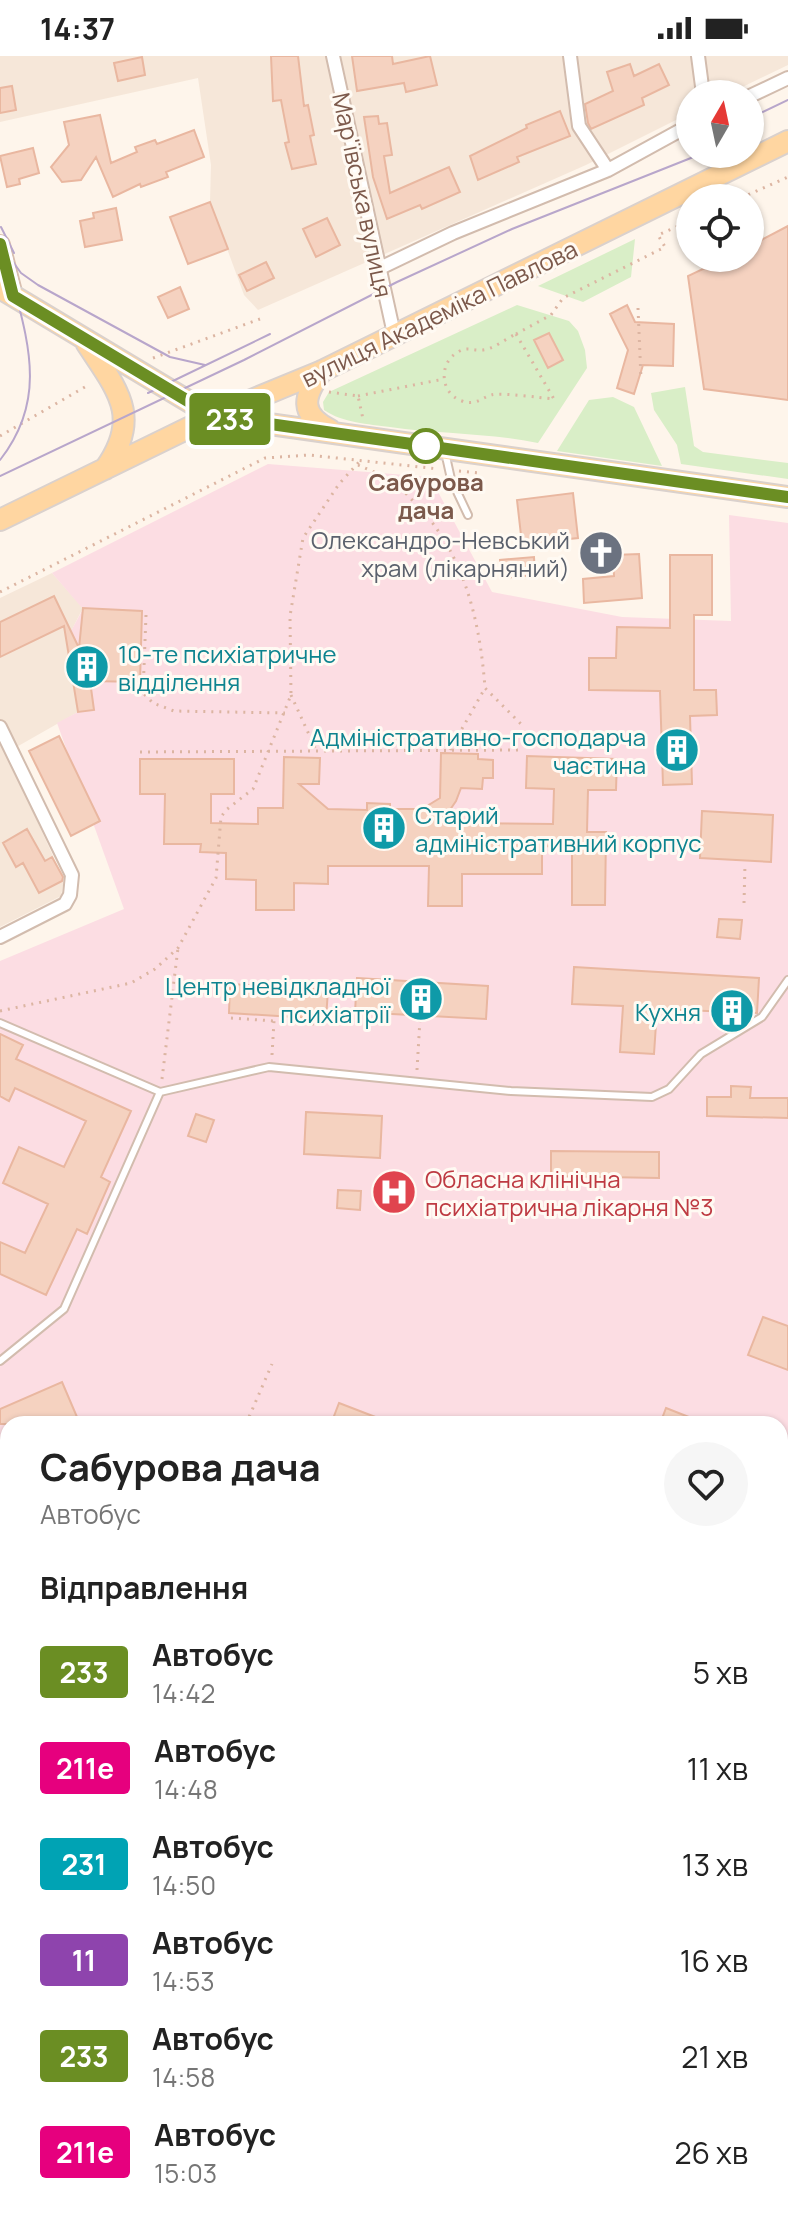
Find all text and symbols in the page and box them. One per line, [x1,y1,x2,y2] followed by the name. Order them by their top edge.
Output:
[40,8,115,49] text: 14:37
[676,80,764,168] north arrow
[676,80,764,272] map controls
[325,89,401,301] street label: Мар'ївська вулиця
[676,184,764,272] button: locate
[296,232,582,394] street label: вулиця Академіка Павлова
[184,393,276,445] line badge: 233
[205,400,255,438] text: 233
[409,429,443,463] marker: Сабурова дача
[368,465,484,526] place label: Сабурова дача
[311,523,570,584] place label: Олександро-Невський храм (лікарняний)
[577,529,625,577] church icon: Олександро-Невський храм (лікарняний)
[118,637,337,698] place label: 10-те психіатричне відділення
[63,643,111,691] building icon: 10-те психіатричне відділення
[310,720,646,781] place label: Адміністративно-господарча частина
[653,726,701,774] building icon: Адміністративно-господарча частина
[415,798,702,859] place label: Старий адміністративний корпус
[360,804,408,852] building icon: Старий адміністративний корпус
[165,969,391,1030] place label: Центр невідкладної психіатрії
[397,975,445,1023] building icon: Центр невідкладної психіатрії
[708,987,756,1035] building icon: Кухня
[635,995,701,1028] place label: Кухня
[425,1162,714,1223] place label: Обласна клінічна психіатрична лікарня №3
[370,1168,418,1216] hospital icon: Обласна клінічна психіатрична лікарня №3
[40,1440,321,1492] text: Сабурова дача
[664,1442,748,1526] button: heart
[40,1496,141,1532] text: Автобус
[40,1567,248,1608] text: Відправлення
[152,1634,274,1675] text: Автобус
[693,1652,748,1693] text: 5 хв
[59,1653,109,1691] text: 233
[152,1675,215,1711] text: 14:42
[154,1730,276,1771] text: Автобус
[687,1748,748,1789] text: 11 хв
[56,1749,114,1787] text: 211е
[154,1771,218,1807] text: 14:48
[152,1826,274,1867] text: Автобус
[682,1844,748,1885] text: 13 хв
[61,1845,107,1883] text: 231
[152,1867,216,1903] text: 14:50
[152,1922,274,1963] text: Автобус
[680,1940,748,1981] text: 16 хв
[72,1941,96,1979] text: 11
[152,1963,215,1999] text: 14:53
[152,2018,274,2059] text: Автобус
[681,2036,748,2077] text: 21 хв
[59,2037,109,2075] text: 233
[152,2059,215,2095] text: 14:58
[154,2114,276,2155] text: Автобус
[674,2132,748,2173] text: 26 хв
[56,2133,114,2171] text: 211е
[154,2155,217,2191] text: 15:03

